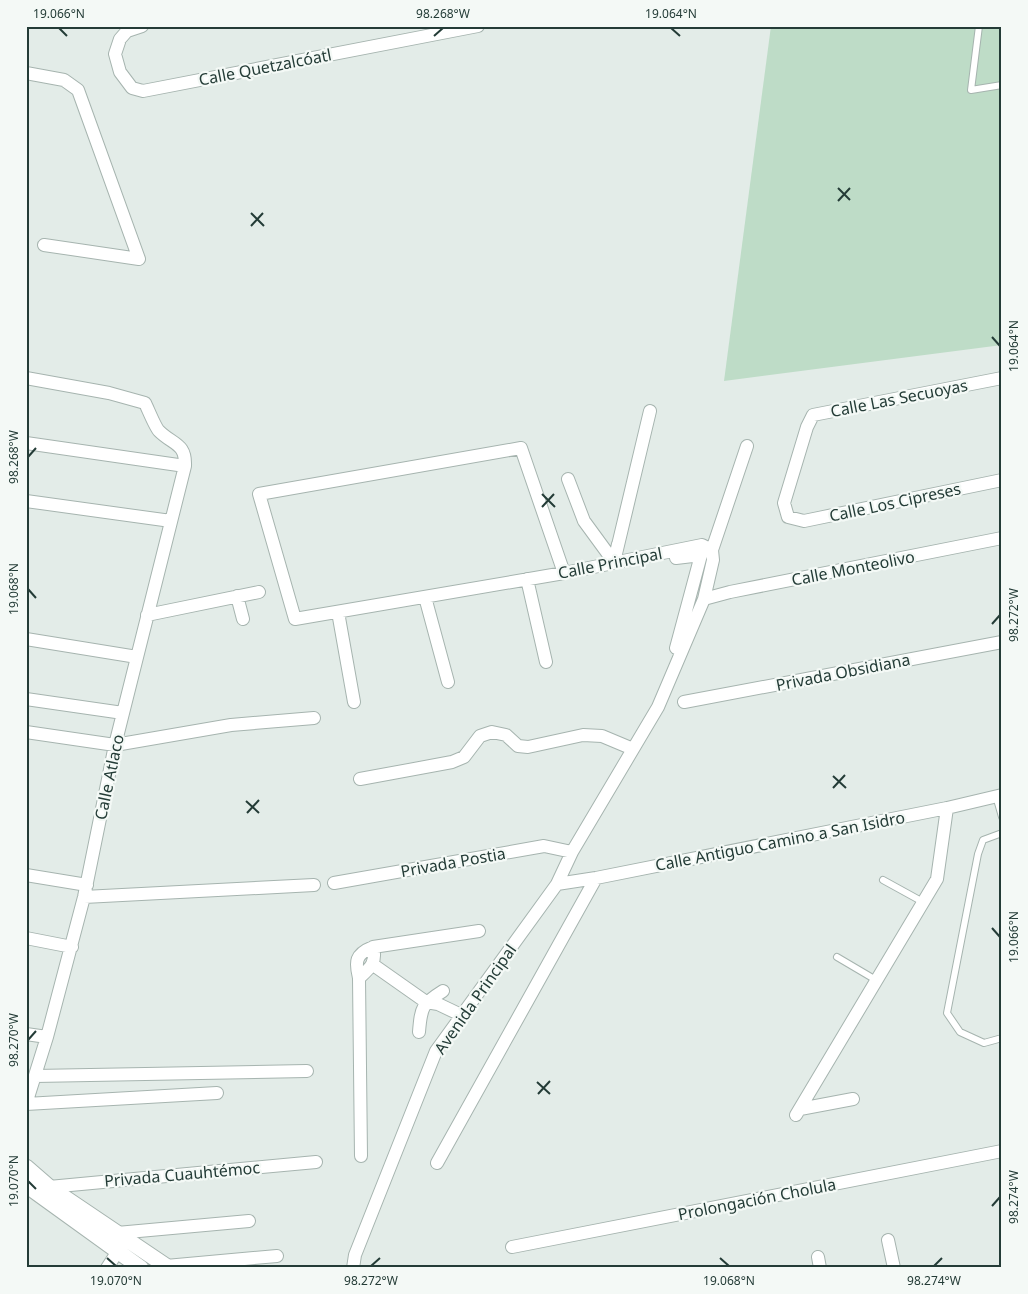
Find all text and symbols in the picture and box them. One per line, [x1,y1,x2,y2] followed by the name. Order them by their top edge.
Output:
[33,5,85,22] text: 19.066°N
[416,5,470,22] text: 98.268°W
[645,5,697,22] text: 19.064°N
[197,43,333,91] street label: Calle Quetzalcóatl
[1005,320,1022,372] text: 19.064°N
[829,374,969,422] street label: Calle Las Secuoyas
[5,430,22,484] text: 98.268°W
[827,477,963,527] street label: Calle Los Cipreses
[556,542,664,584] street label: Calle Principal
[789,545,917,591] street label: Calle Monteolivo
[5,563,22,615] text: 19.068°N
[1005,588,1022,642] text: 98.272°W
[774,648,912,696] street label: Privada Obsidiana
[89,732,129,822] street label: Calle Atlaco
[653,806,907,876] street label: Calle Antiguo Camino a San Isidro
[399,842,507,882] street label: Privada Postia
[1005,911,1022,963] text: 19.066°N
[429,940,521,1058] street label: Avenida Principal
[5,1013,22,1067] text: 98.270°W
[5,1155,22,1207] text: 19.070°N
[103,1156,261,1192] street label: Privada Cuauhtémoc
[1005,1170,1022,1224] text: 98.274°W
[676,1173,838,1225] street label: Prolongación Cholula
[90,1272,142,1289] text: 19.070°N
[344,1272,398,1289] text: 98.272°W
[703,1272,755,1289] text: 19.068°N
[907,1272,961,1289] text: 98.274°W

